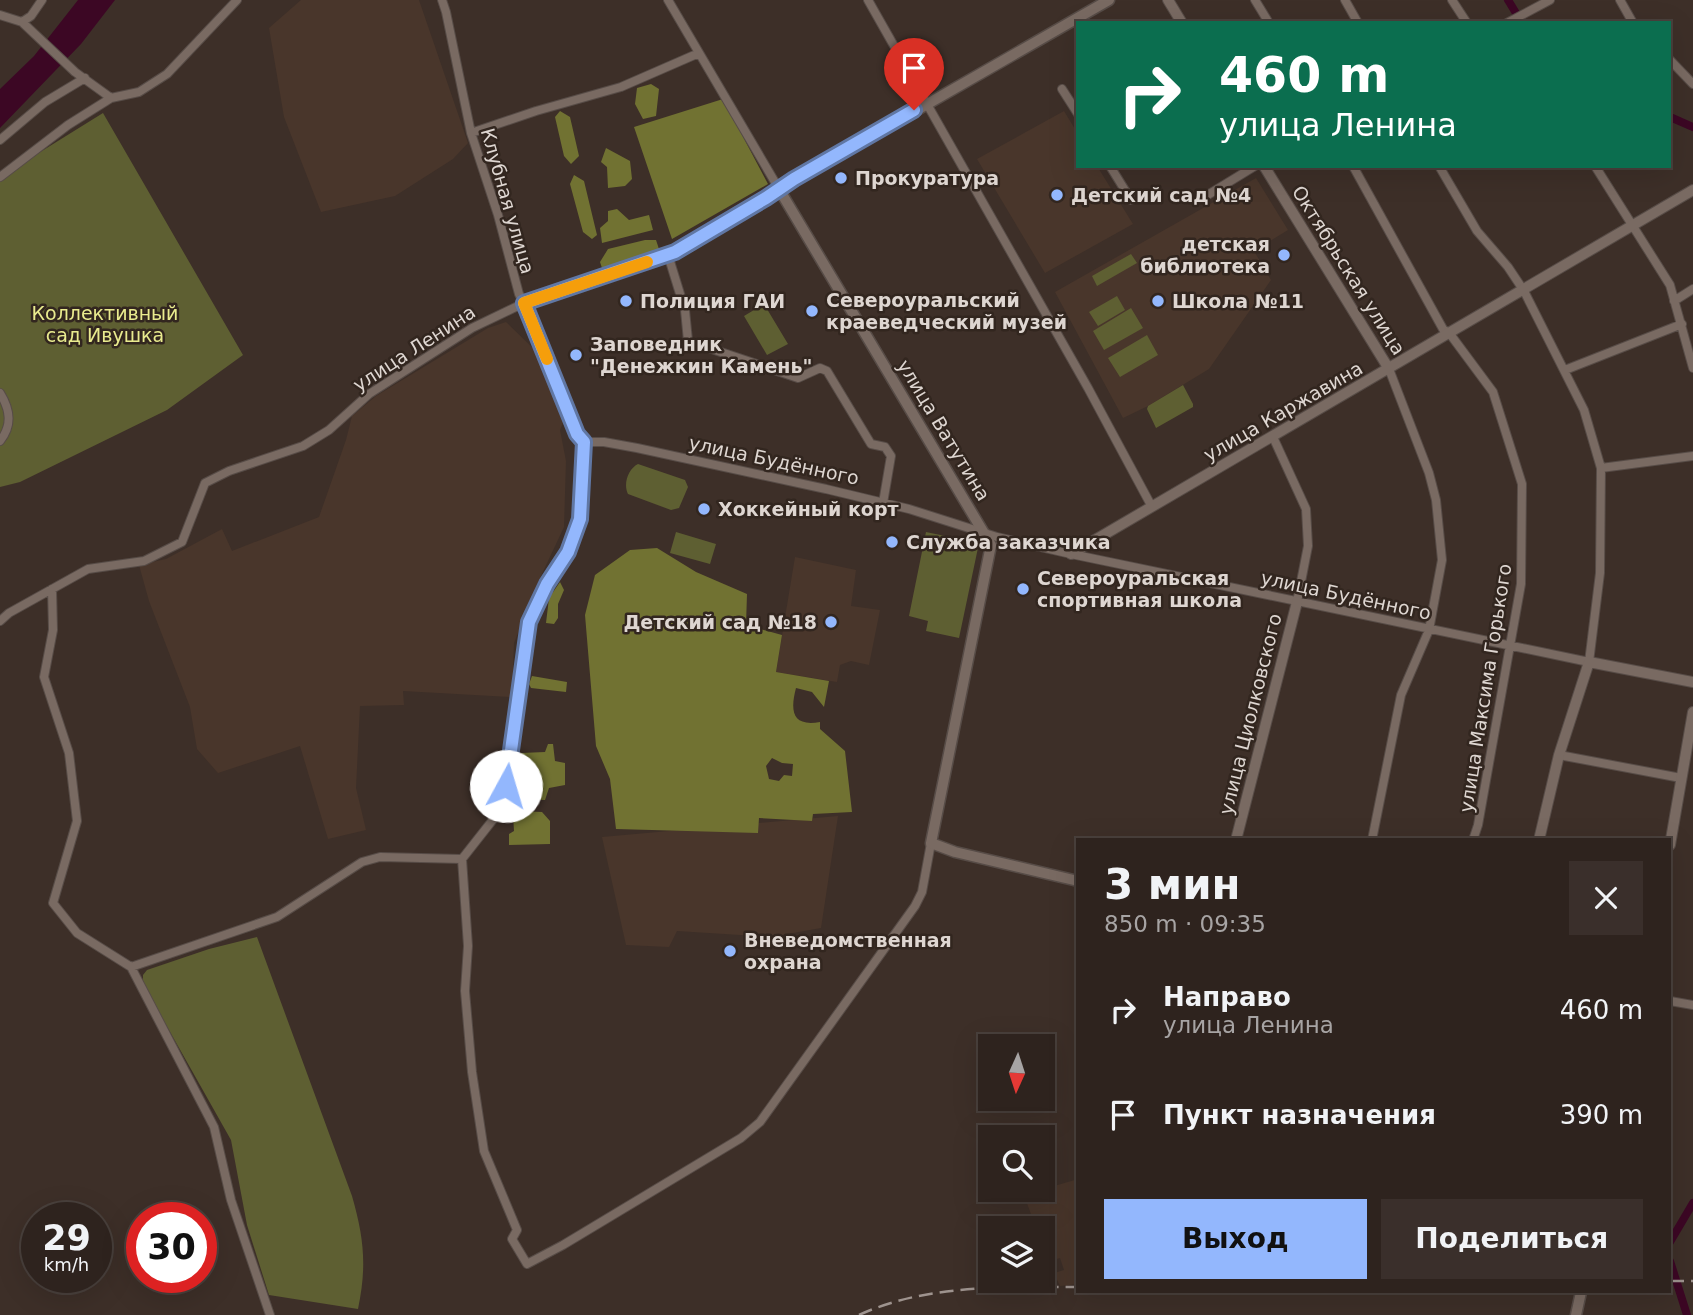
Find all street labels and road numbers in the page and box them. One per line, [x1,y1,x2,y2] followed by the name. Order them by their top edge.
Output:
[477,126,539,276] street label: Клубная улица
[1288,181,1410,359] street label: Октябрьская улица
[349,300,479,396] street label: улица Ленина
[893,355,995,505] street label: улица Ватутина
[1200,356,1366,466] street label: улица Каржавина
[687,431,861,489] street label: улица Будённого
[1454,562,1516,814] street label: улица Максима Горького
[1259,566,1433,624] street label: улица Будённого
[1214,611,1286,817] street label: улица Циолковского

